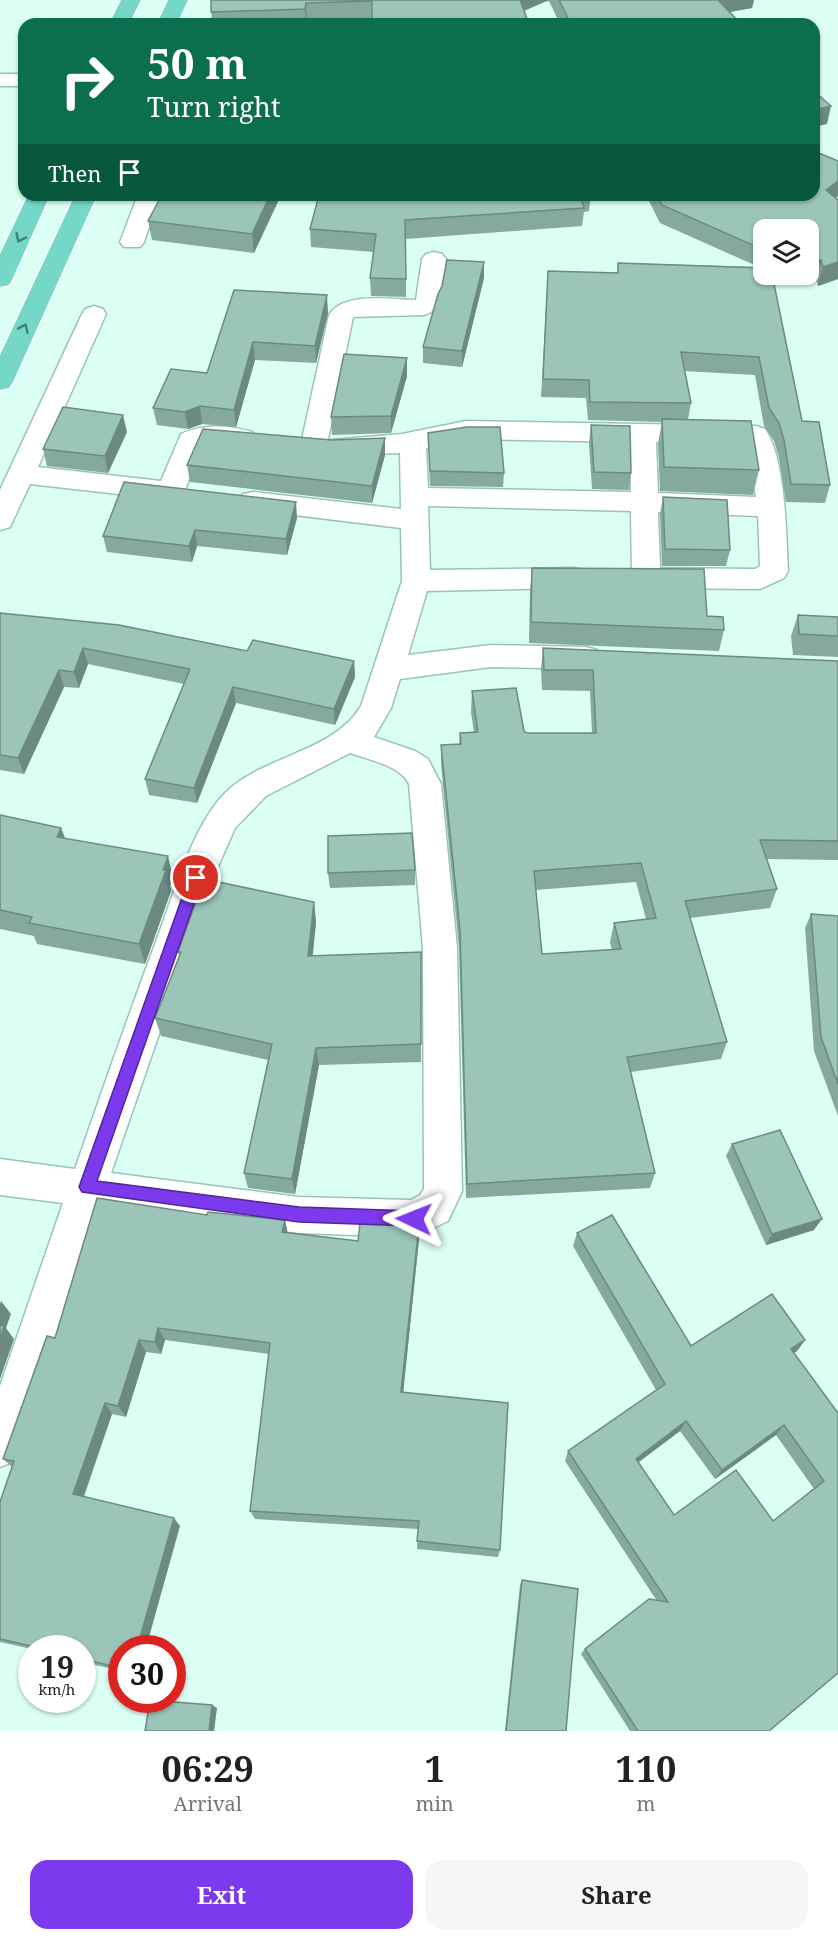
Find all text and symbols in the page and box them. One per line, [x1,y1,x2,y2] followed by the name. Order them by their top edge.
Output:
[147,34,247,91] text: 50 m
[48,42,126,120] icon: right
[147,88,280,125] text: Turn right
[113,156,146,189] icon: arrive
[48,158,101,188] text: Then
[753,219,819,285] map controls
[753,219,819,285] button: layers
[15,231,27,242] one-way arrow
[16,324,28,335] one-way arrow
[170,852,221,903] pin
[179,861,212,894] icon: arrive
[382,1187,446,1251] position arrow
[108,1635,186,1713] speed limit sign: 30
[40,1646,74,1687] text: 19
[39,1679,75,1699] text: km/h
[162,1744,254,1793] text: 06:29
[424,1744,445,1793] text: 1
[615,1744,676,1793] text: 110
[174,1790,242,1817] text: Arrival
[416,1790,454,1817] text: min
[636,1790,655,1817] text: m
[30,1860,413,1929] button: Exit
[425,1860,808,1929] button: Share

